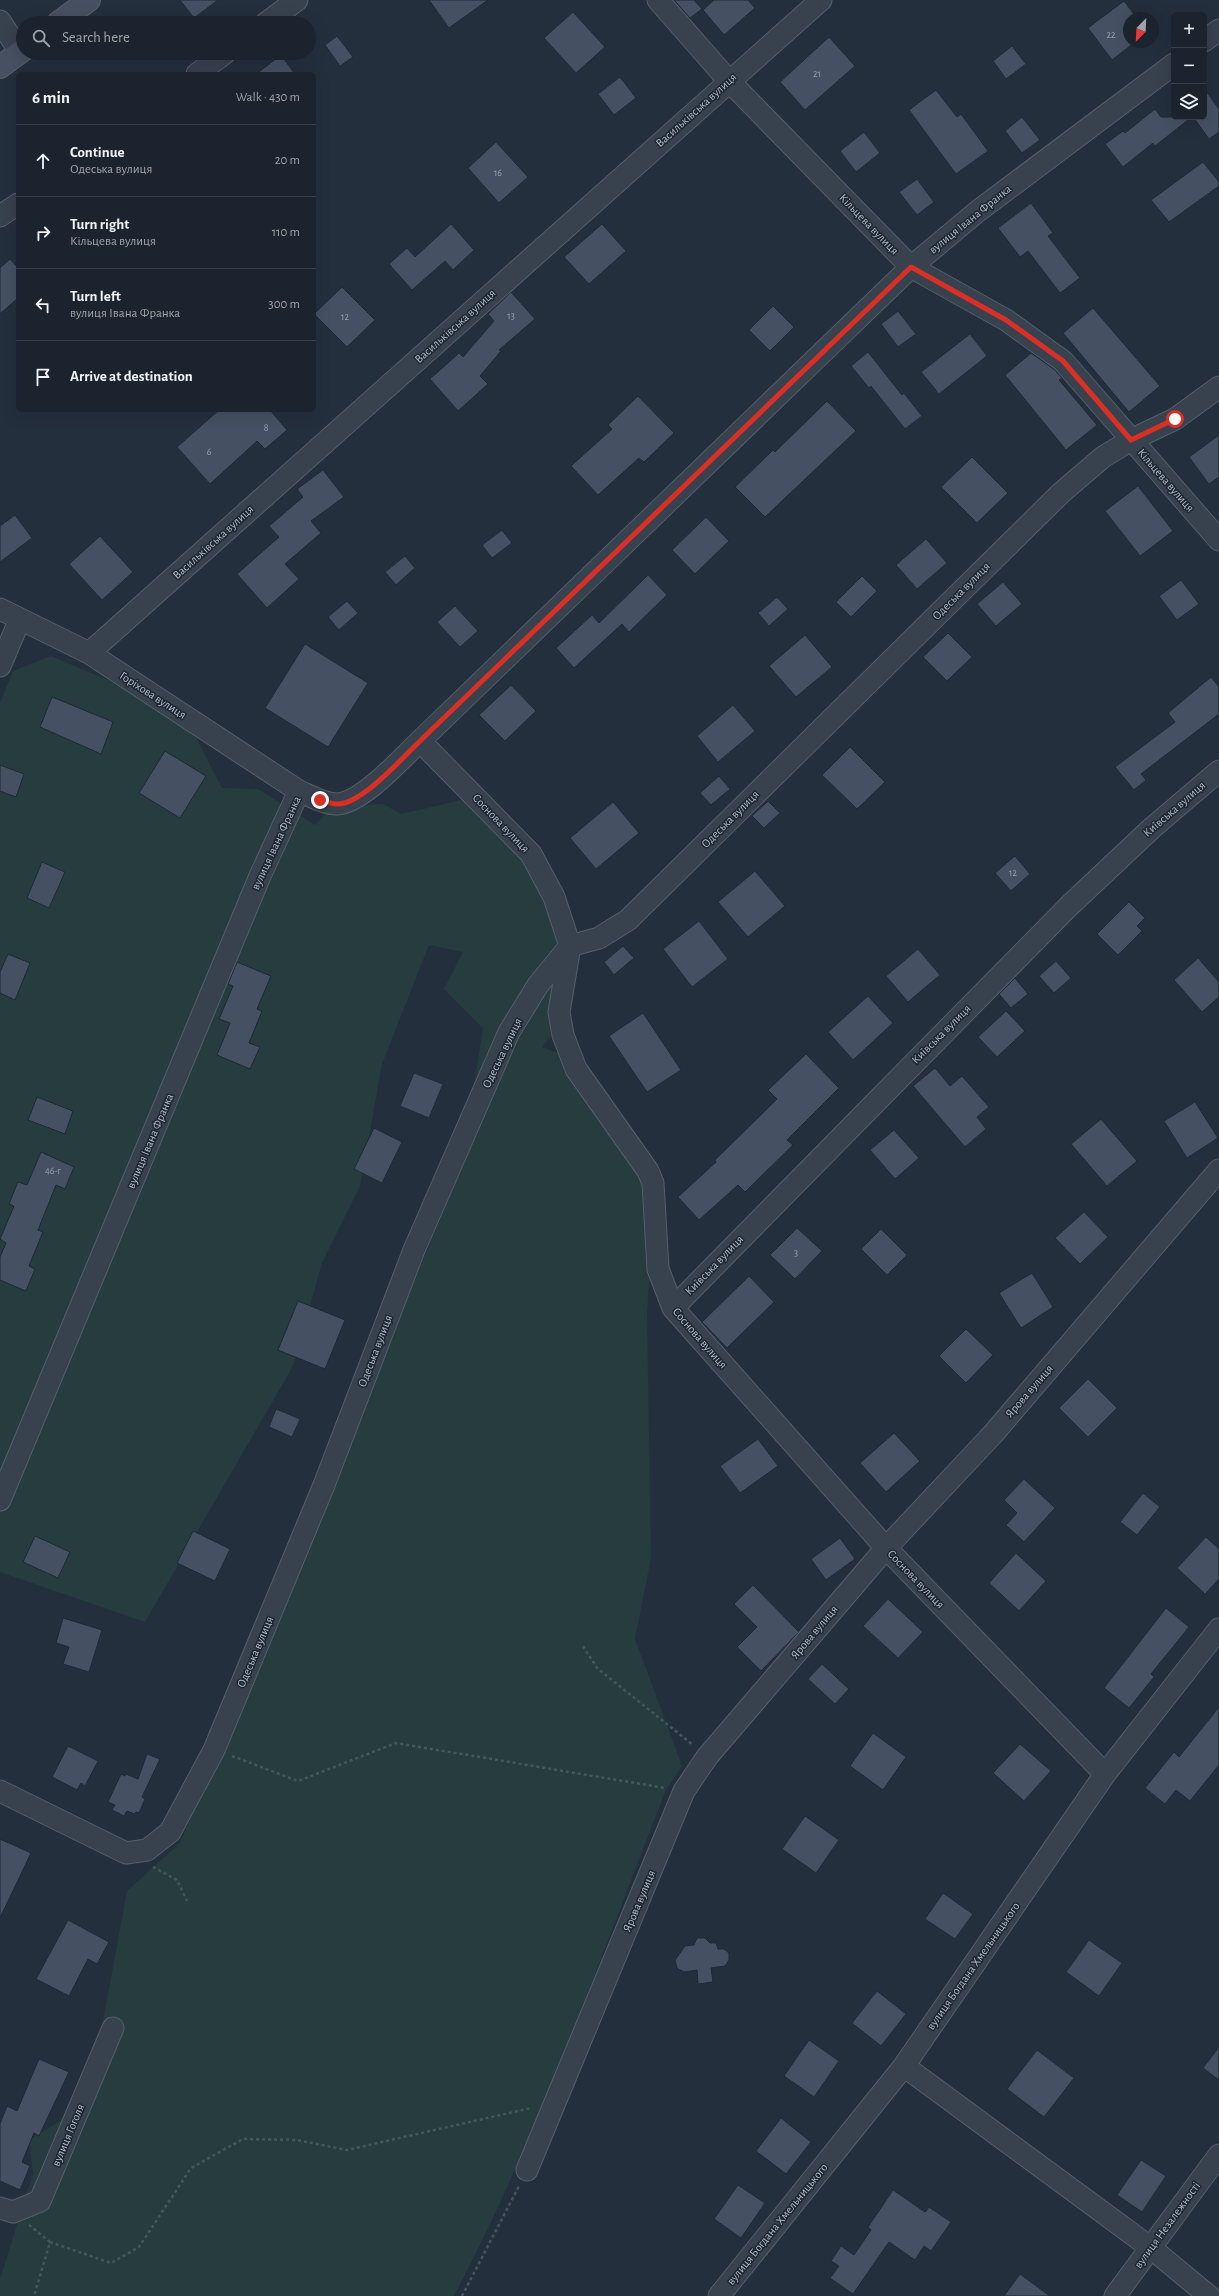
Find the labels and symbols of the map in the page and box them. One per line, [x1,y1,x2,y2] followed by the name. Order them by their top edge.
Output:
[1123,12,1159,48] north arrow
[1106,30,1116,40] house number: 22
[813,69,821,79] house number: 21
[653,71,739,150] street label: Васильківська вулиця
[494,168,502,178] house number: 16
[927,182,1014,256] street label: вулиця Івана Франка
[836,191,901,257] street label: Кільцева вулиця
[412,287,498,366] street label: Васильківська вулиця
[507,311,515,321] house number: 13
[341,312,349,322] house number: 12
[1166,410,1184,428] route start
[264,423,269,433] house number: 8
[1135,446,1197,515] street label: Кільцева вулиця
[207,447,212,457] house number: 6
[170,503,256,582] street label: Васильківська вулиця
[930,560,993,623] street label: Одеська вулиця
[117,669,188,722] street label: Горіхова вулиця
[1141,779,1208,840] street label: Київська вулиця
[699,788,762,851] street label: Одеська вулиця
[311,791,329,809] route end
[469,791,532,855] street label: Соснова вулиця
[249,794,304,892] street label: вулиця Івана Франка
[1009,868,1017,878] house number: 12
[909,1002,974,1067] street label: Київська вулиця
[480,1016,525,1090] street label: Одеська вулиця
[125,1091,177,1191] street label: вулиця Івана Франка
[45,1166,62,1176] house number: 46-г
[683,1233,746,1298] street label: Київська вулиця
[794,1248,798,1258] house number: 3
[670,1305,730,1371] street label: Соснова вулиця
[356,1313,395,1389] street label: Одеська вулиця
[1003,1362,1056,1420] street label: Ярова вулиця
[884,1547,947,1611] street label: Соснова вулиця
[788,1603,841,1662] street label: Ярова вулиця
[235,1615,276,1690] street label: Одеська вулиця
[621,1868,658,1934] street label: Ярова вулиця
[924,1900,1023,2032] street label: вулиця Богдана Хмельницького
[49,2102,87,2168] street label: вулиця Гоголя
[724,2161,831,2288] street label: вулиця Богдана Хмельницького
[1132,2180,1203,2271] street label: вулиця Незалежності

